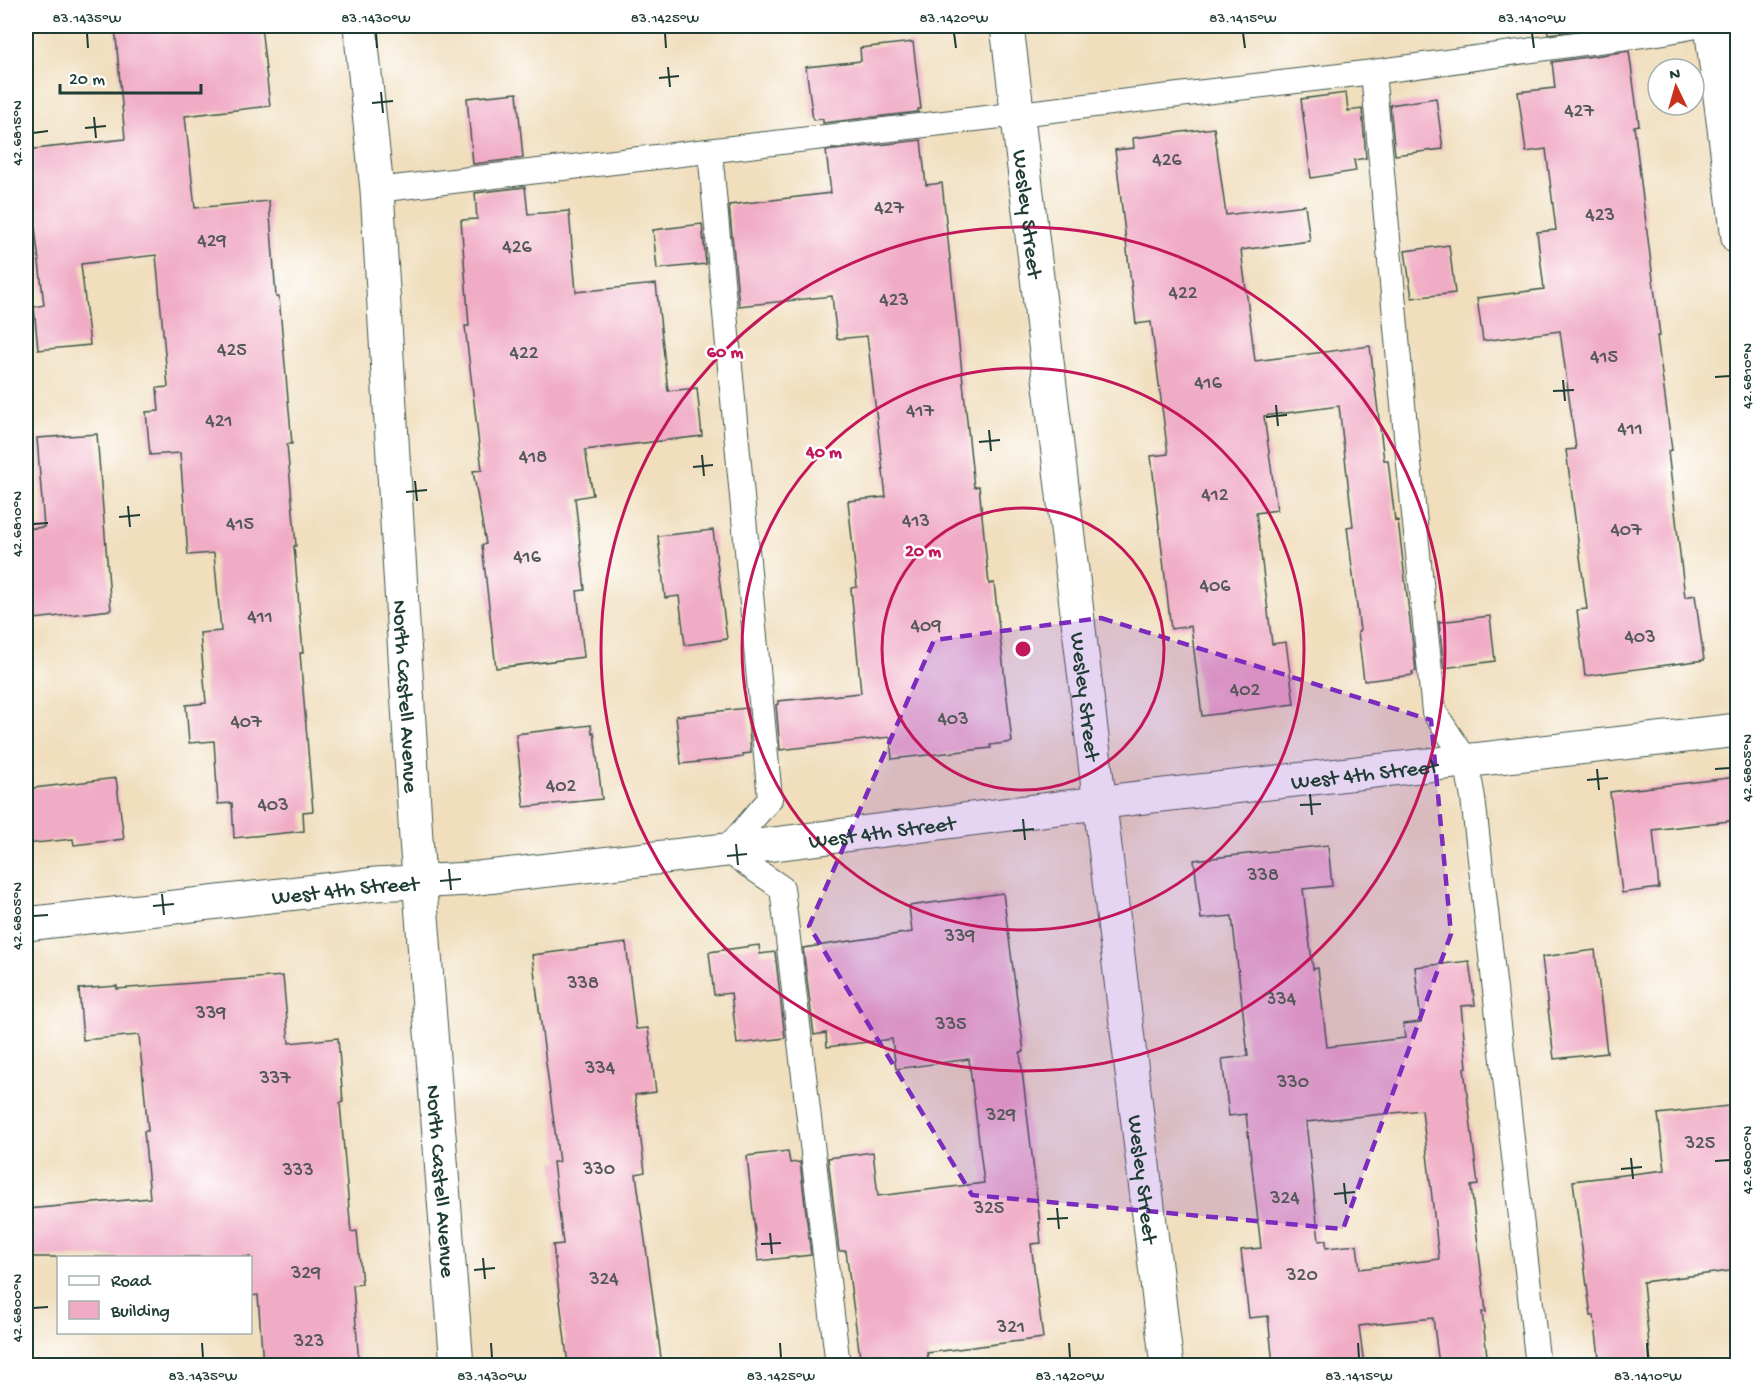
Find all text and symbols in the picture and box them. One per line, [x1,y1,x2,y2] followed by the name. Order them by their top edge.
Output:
[52,10,122,28] text: 83.1435°W
[341,10,411,28] text: 83.1430°W
[631,10,700,28] text: 83.1425°W
[919,10,989,28] text: 83.1420°W
[1209,10,1277,28] text: 83.1415°W
[1498,10,1566,28] text: 83.1410°W
[60,57,201,95] scale bar
[1646,57,1706,117] north arrow
[1669,66,1682,85] text: N
[69,70,105,91] text: 20 m
[9,100,27,166] text: 42.6815°N
[1564,101,1594,124] house number: 427
[1005,148,1046,282] street label: Wesley Street
[1152,150,1183,173] house number: 426
[874,198,904,221] house number: 427
[1585,205,1615,228] house number: 423
[197,231,227,254] house number: 429
[502,237,533,260] house number: 426
[1168,283,1198,306] house number: 422
[879,290,909,313] house number: 423
[217,340,247,363] house number: 425
[509,343,539,366] house number: 422
[707,343,743,364] text: 60 m
[1739,343,1757,409] text: 42.6810°N
[1590,347,1618,370] house number: 415
[1194,373,1223,396] house number: 416
[906,401,935,424] house number: 417
[205,411,233,434] house number: 421
[1617,419,1643,442] house number: 411
[805,443,842,464] text: 40 m
[519,447,547,470] house number: 418
[1201,485,1229,508] house number: 412
[9,491,27,557] text: 42.6810°N
[902,511,930,534] house number: 413
[226,514,254,537] house number: 415
[1610,520,1642,543] house number: 407
[905,542,941,563] text: 20 m
[513,547,542,570] house number: 416
[1200,576,1231,599] house number: 406
[385,599,422,794] street label: North Castell Avenue
[247,607,273,630] house number: 411
[911,616,941,639] house number: 409
[1624,627,1656,650] house number: 403
[1062,631,1104,764] street label: Wesley Street
[1013,639,1033,659] centre of rings
[1230,680,1261,703] house number: 402
[937,709,969,732] house number: 403
[230,712,262,735] house number: 407
[1739,734,1757,802] text: 42.6805°N
[1290,755,1441,797] street label: West 4th Street
[546,776,577,799] house number: 402
[257,795,289,818] house number: 403
[807,812,959,856] street label: West 4th Street
[1246,865,1279,888] house number: 338
[271,873,421,913] street label: West 4th Street
[9,882,27,950] text: 42.6805°N
[944,926,975,949] house number: 339
[566,973,599,996] house number: 338
[1265,989,1297,1012] house number: 334
[195,1003,226,1026] house number: 339
[934,1014,967,1037] house number: 335
[584,1058,616,1081] house number: 334
[258,1068,291,1091] house number: 337
[1276,1072,1309,1095] house number: 330
[418,1084,459,1279] street label: North Castell Avenue
[985,1105,1016,1128] house number: 329
[1120,1114,1161,1247] street label: Wesley Street
[1739,1126,1757,1194] text: 42.6800°N
[1684,1133,1715,1156] house number: 325
[582,1159,615,1182] house number: 330
[281,1160,314,1183] house number: 333
[1269,1188,1300,1211] house number: 324
[973,1198,1004,1221] house number: 325
[57,1256,252,1334] legend
[290,1263,321,1286] house number: 329
[1285,1265,1318,1288] house number: 320
[588,1269,619,1292] house number: 324
[111,1272,152,1293] text: Road
[9,1274,27,1342] text: 42.6800°N
[110,1302,170,1323] text: Building
[996,1317,1025,1340] house number: 321
[293,1331,324,1354] house number: 323
[168,1368,238,1386] text: 83.1435°W
[457,1368,527,1386] text: 83.1430°W
[747,1368,816,1386] text: 83.1425°W
[1035,1368,1105,1386] text: 83.1420°W
[1325,1368,1393,1386] text: 83.1415°W
[1614,1368,1682,1386] text: 83.1410°W

